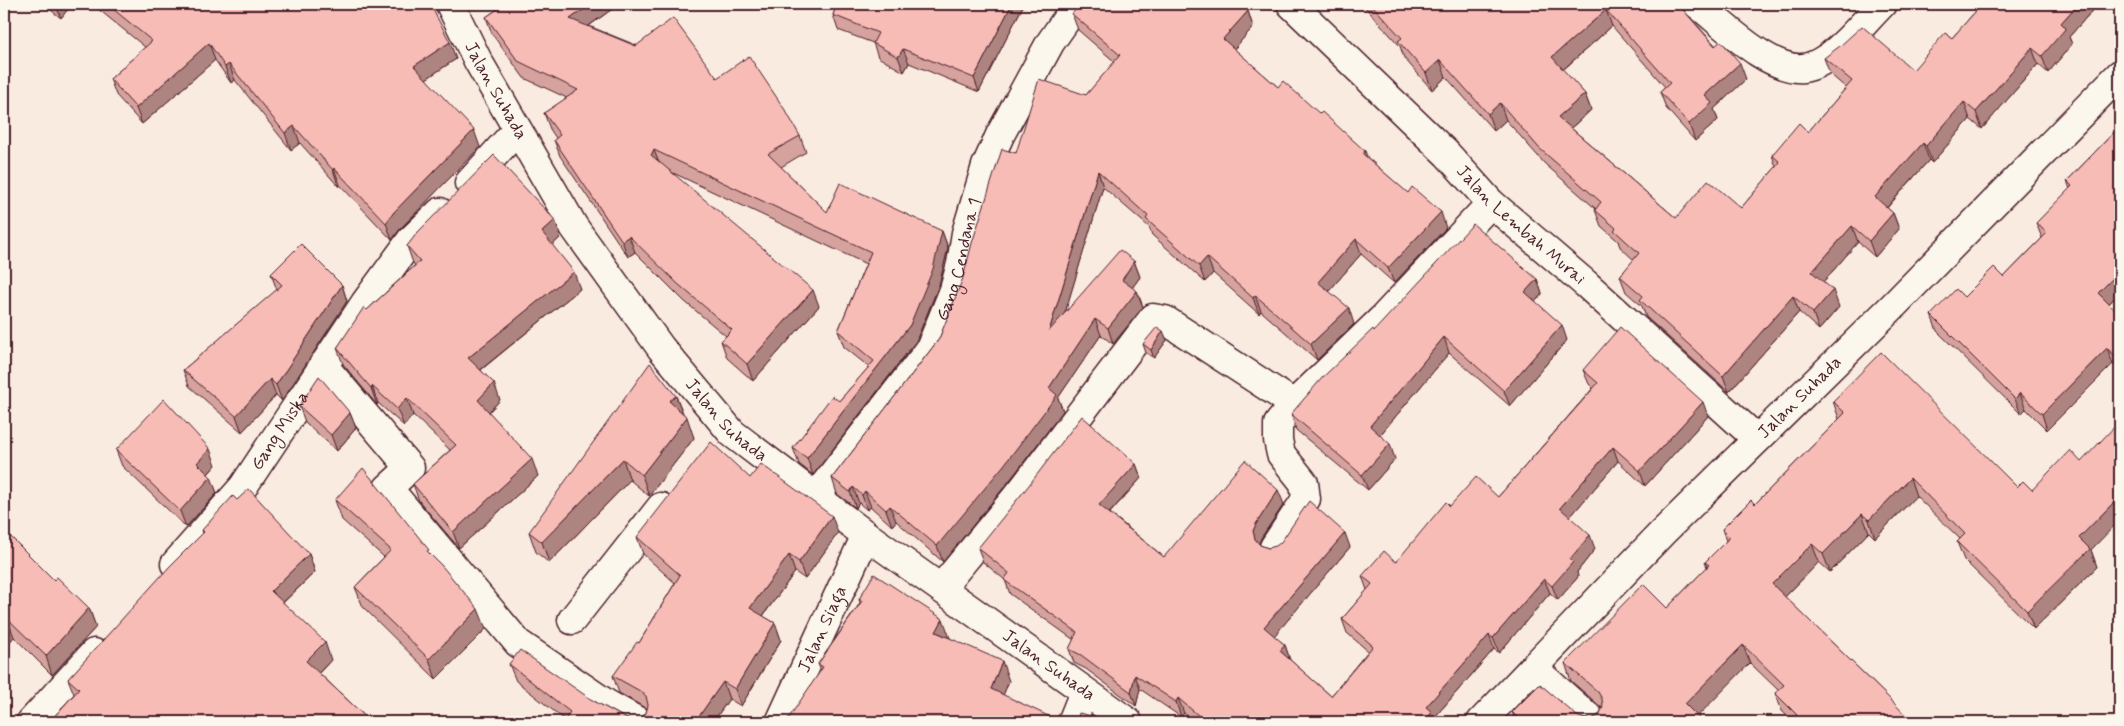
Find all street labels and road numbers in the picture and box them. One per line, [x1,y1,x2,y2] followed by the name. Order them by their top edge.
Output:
[458,38,533,144] street label: Jalan Suhada
[1451,160,1591,290] street label: Jalan Lembah Murai
[931,195,988,325] street label: Gang Cendana 1
[1753,351,1847,444] street label: Jalan Suhada
[679,373,772,468] street label: Jalan Suhada
[245,387,315,475] street label: Gang Miska
[792,582,853,677] street label: Jalan Siaga
[997,624,1100,707] street label: Jalan Suhada

